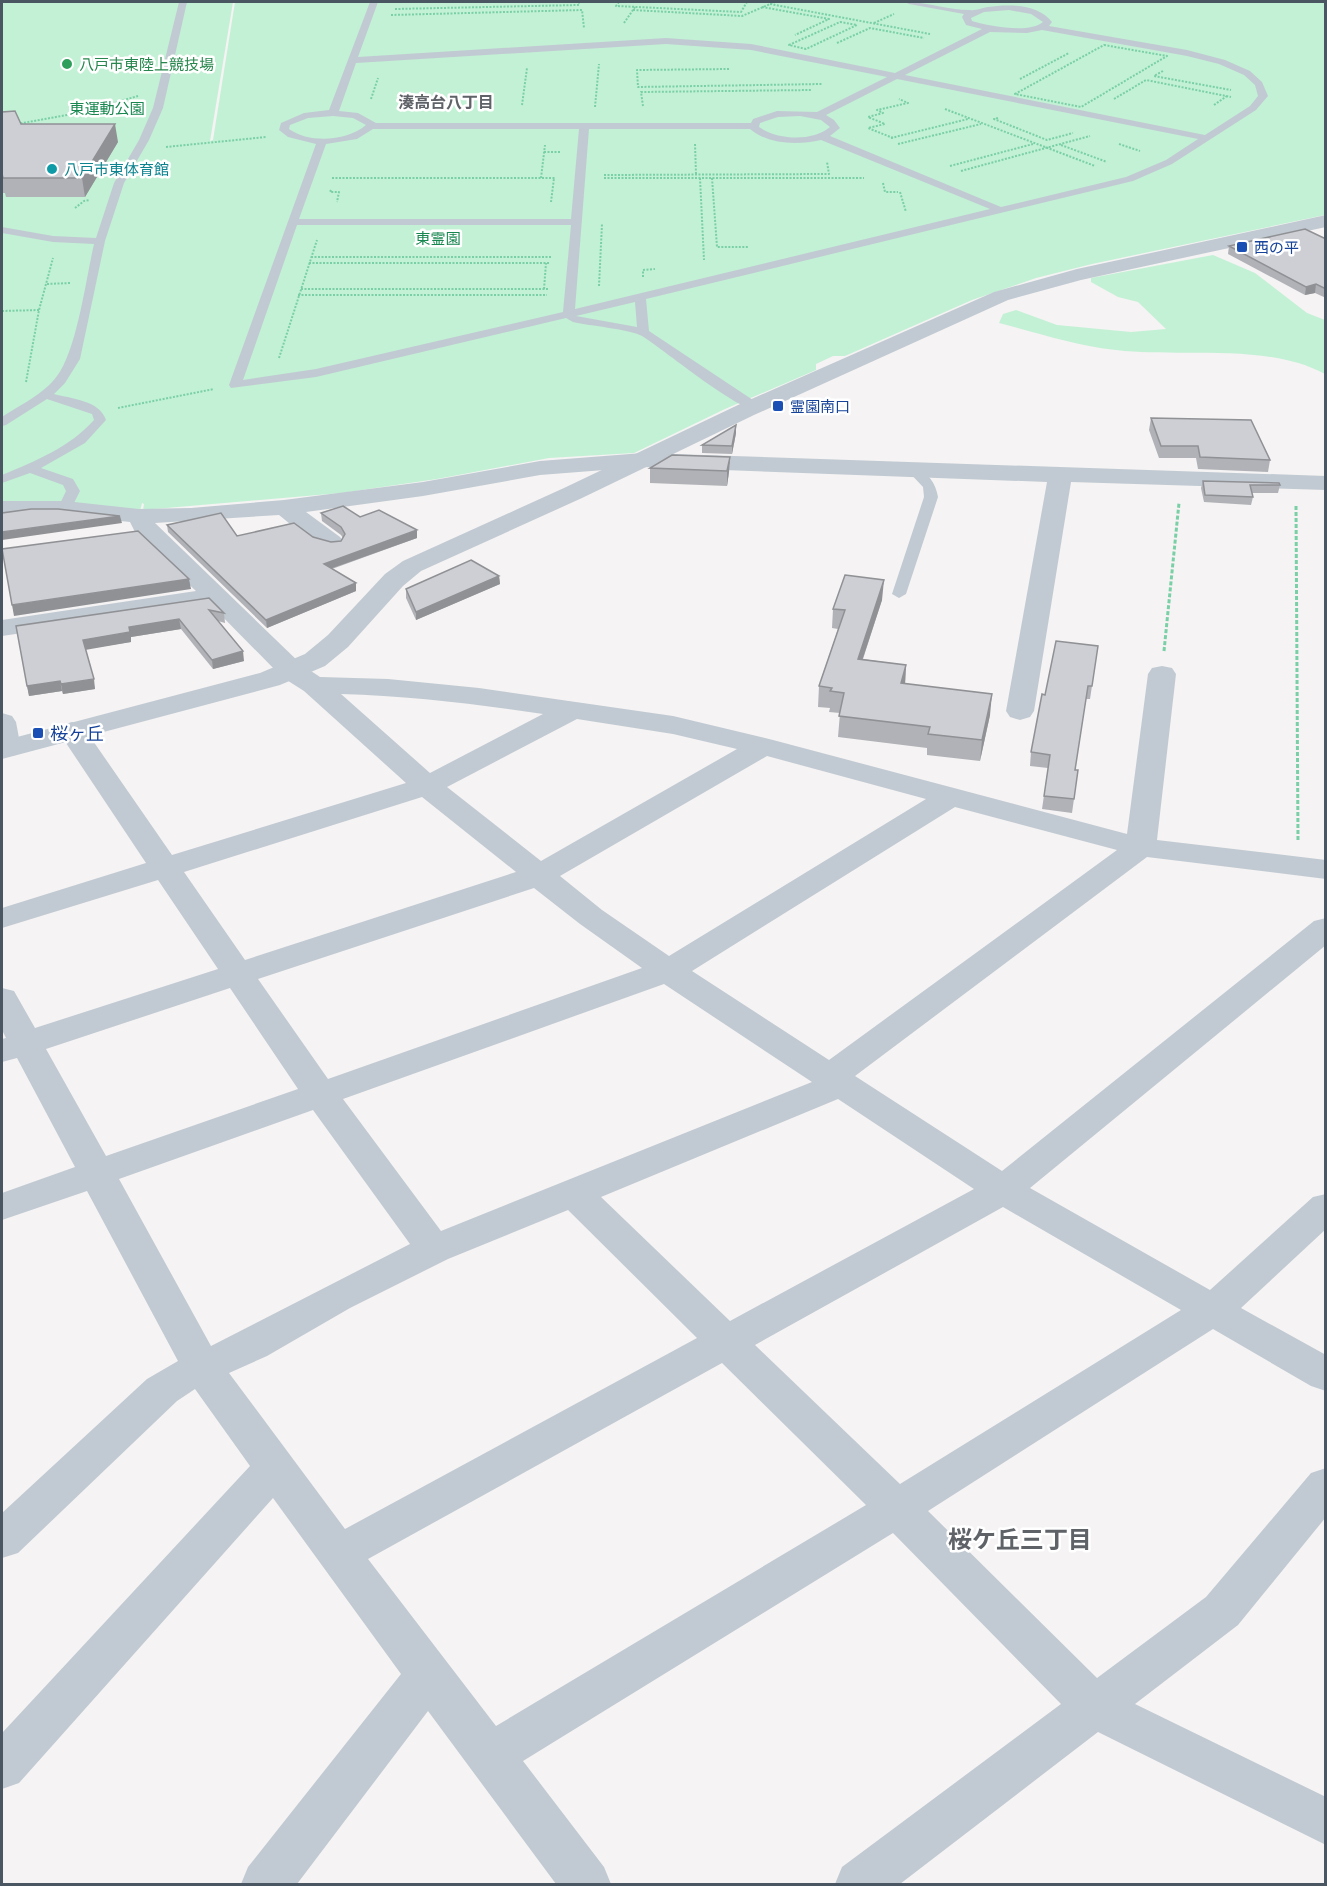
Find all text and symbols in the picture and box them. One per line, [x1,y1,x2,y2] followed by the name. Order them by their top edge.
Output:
[79,55,214,74] place label: 八戸市東陸上競技場
[60,57,74,71] marker: 八戸市東陸上競技場
[398,92,494,112] district label: 湊高台八丁目
[69,99,145,118] park label: 東運動公園
[64,160,169,179] place label: 八戸市東体育館
[45,162,59,176] marker: 八戸市東体育館
[415,229,461,248] park label: 東霊園
[1254,238,1299,257] place label: 西の平
[1235,240,1249,254] marker: 西の平
[790,397,850,416] place label: 霊園南口
[771,399,785,413] marker: 霊園南口
[50,722,104,745] place label: 桜ヶ丘
[31,726,45,740] marker: 桜ヶ丘
[948,1524,1092,1554] district label: 桜ケ丘三丁目

